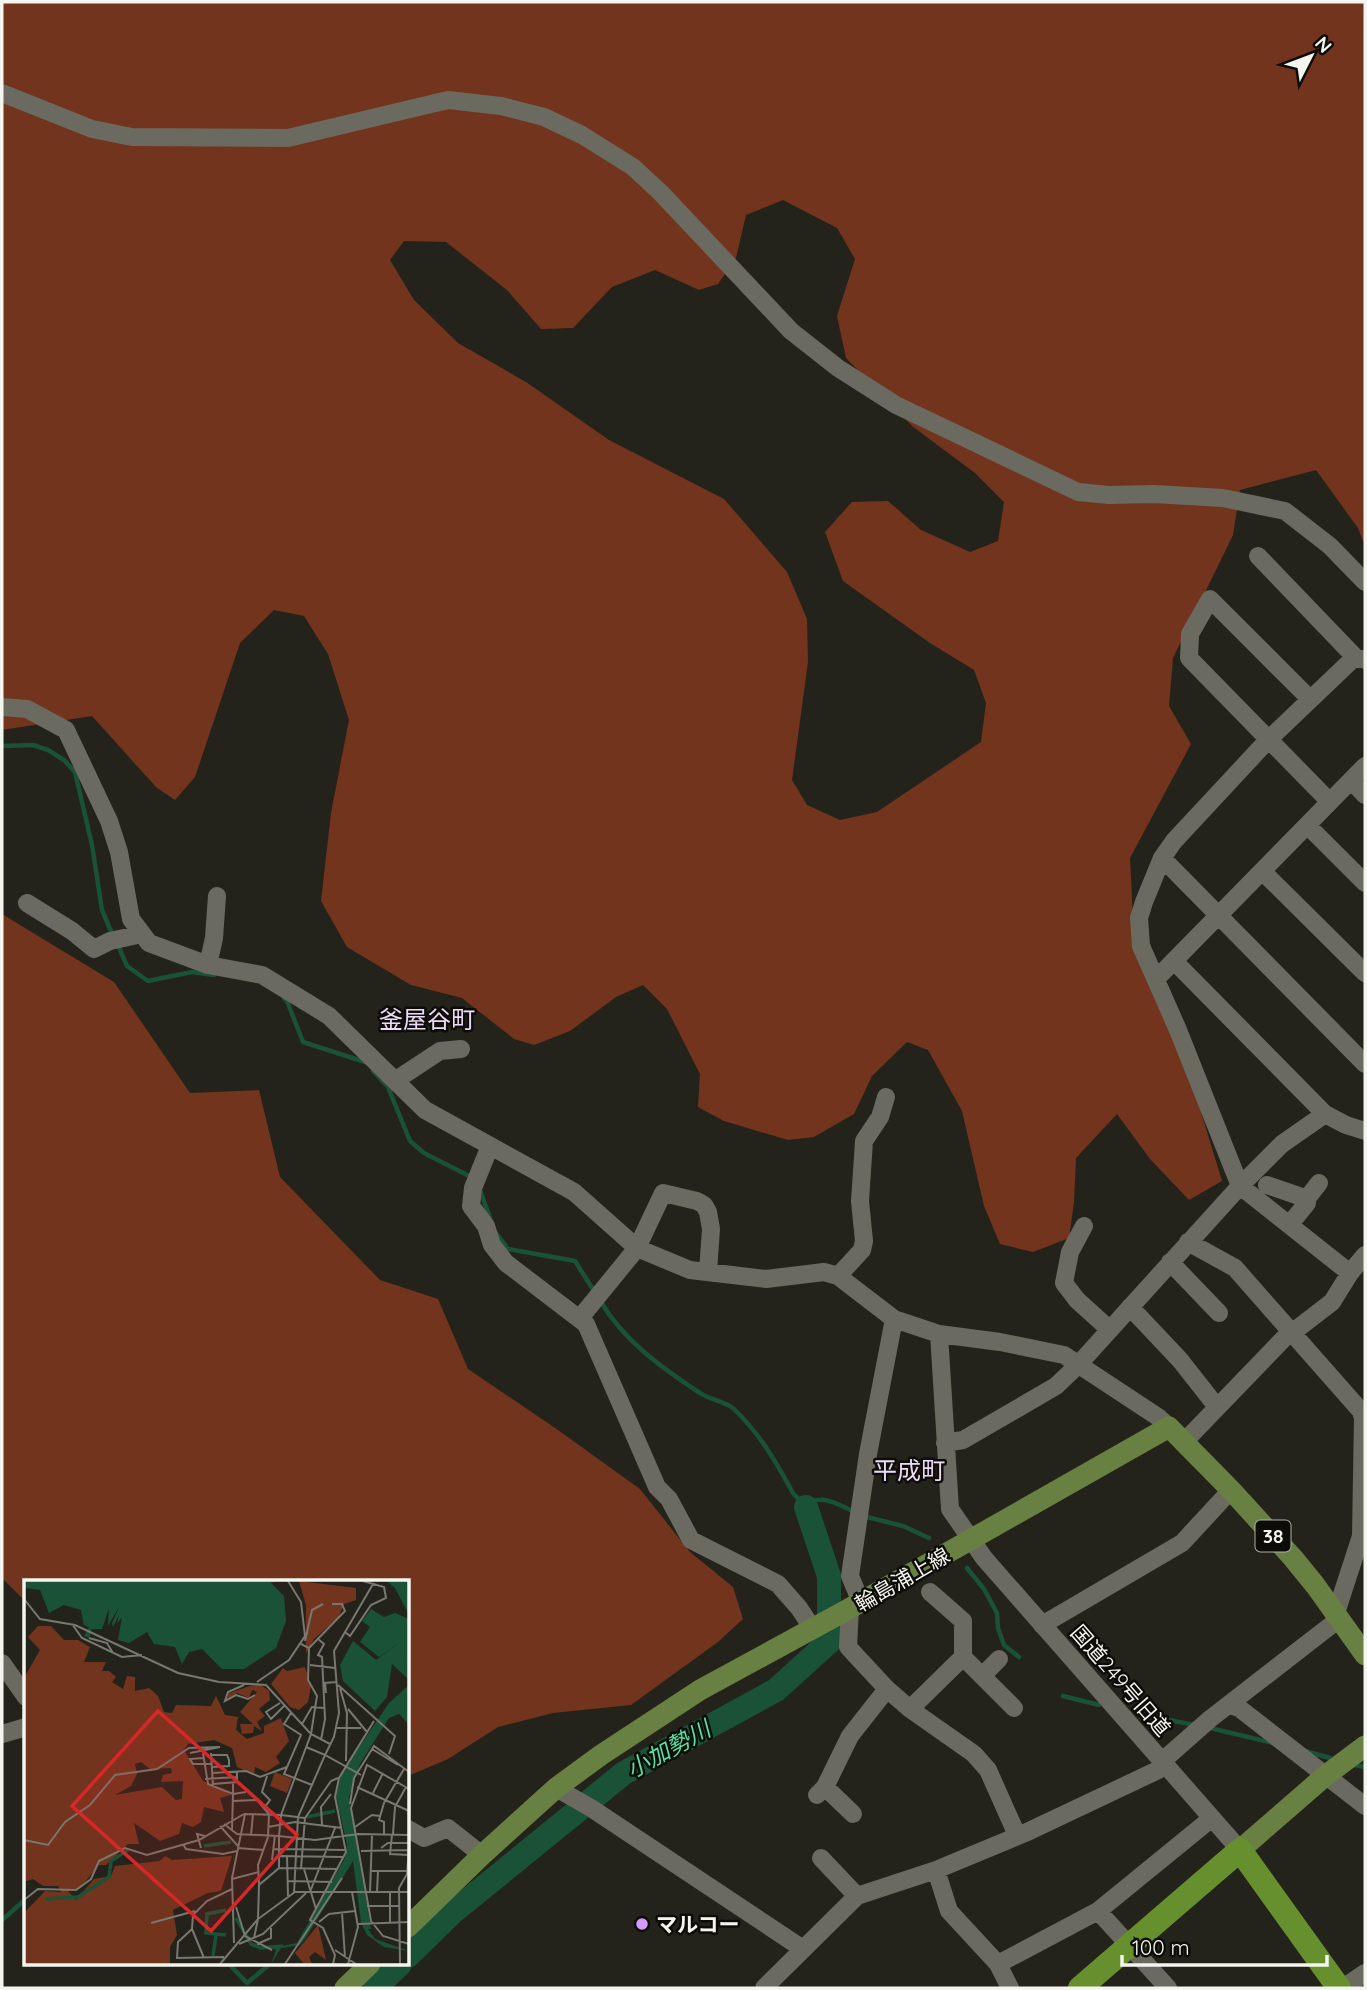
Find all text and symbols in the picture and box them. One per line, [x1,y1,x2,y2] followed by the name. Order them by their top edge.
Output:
[1276,21,1346,91] north arrow
[1310,31,1337,58] text: N
[379,1004,475,1034] district label: 釜屋谷町
[873,1455,945,1485] district label: 平成町
[1256,1520,1290,1552] road number: 38
[850,1541,954,1617] street label: 輪島浦上線
[24,1580,410,1966] inset map
[1066,1619,1176,1741] street label: 国道249号旧道
[621,1713,718,1784] water label: 小加勢川
[656,1911,740,1937] place label: マルコー
[634,1916,650,1932] marker: マルコー
[1122,1924,1327,1968] scale bar
[1132,1934,1190,1960] text: 100 m

